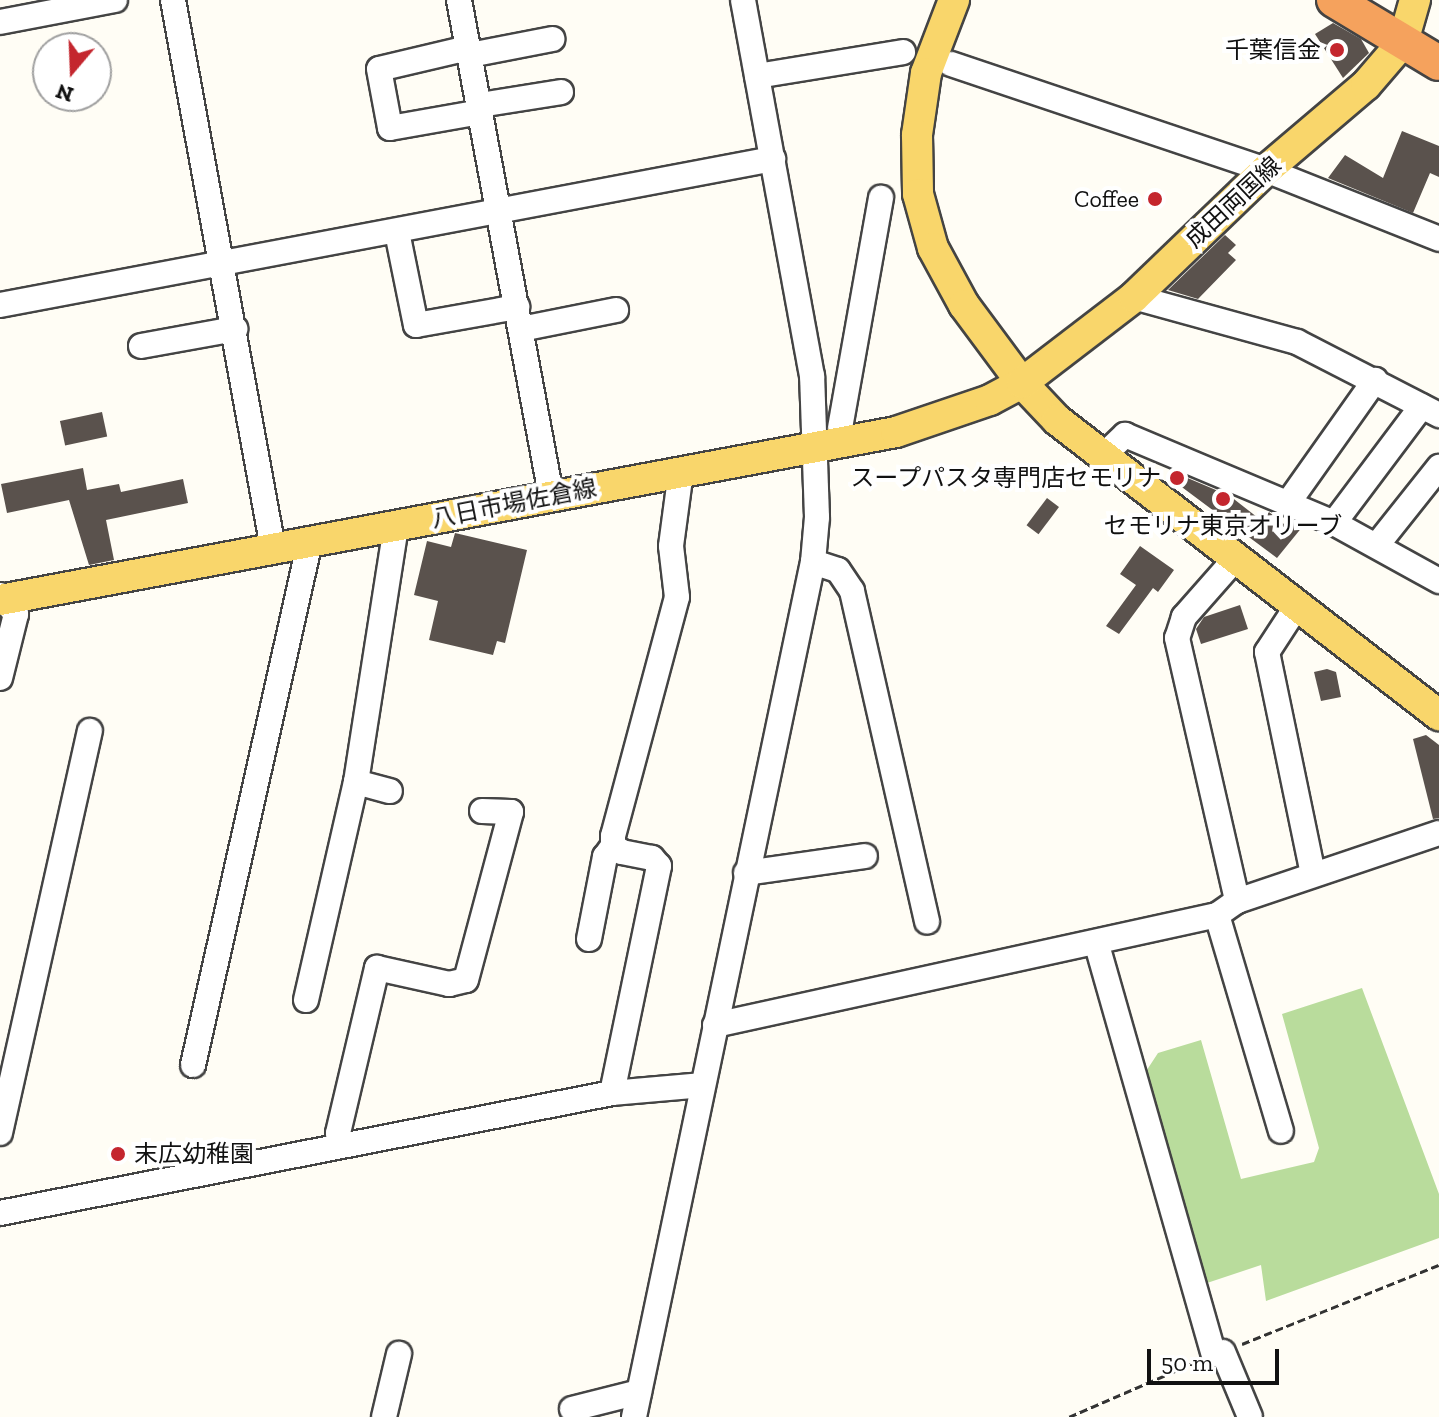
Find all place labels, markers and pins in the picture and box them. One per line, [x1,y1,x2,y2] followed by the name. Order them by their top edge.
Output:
[1225,36,1321,64] place label: 千葉信金
[1328,41,1346,59] marker: 千葉信金
[1074,185,1139,213] place label: Coffee
[1146,190,1164,208] marker: Coffee
[849,464,1161,492] place label: スープパスタ専門店セモリナ
[1168,469,1186,487] marker: スープパスタ専門店セモリナ
[1214,490,1232,508] marker: セモリナ東京オリーブ
[1103,512,1343,540] place label: セモリナ東京オリーブ
[134,1140,254,1168] place label: 末広幼稚園
[109,1145,127,1163] marker: 末広幼稚園

